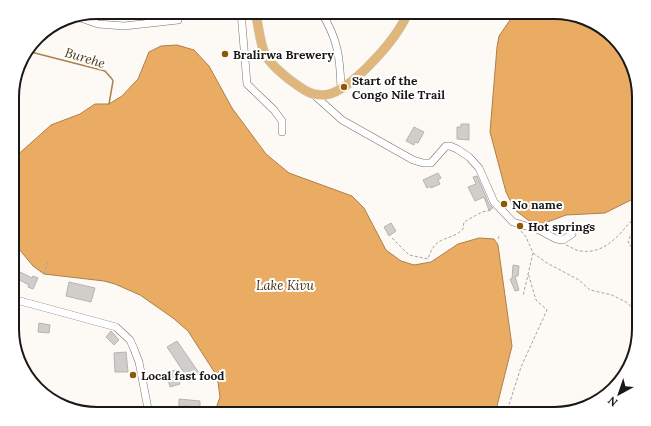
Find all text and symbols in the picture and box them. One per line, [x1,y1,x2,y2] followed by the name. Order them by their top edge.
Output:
[63,44,107,72] water label: Burehe
[233,47,334,62] place label: Bralirwa Brewery
[220,49,230,59] marker: Bralirwa Brewery
[352,73,445,102] place label: Start of the Congo Nile Trail
[339,82,349,92] marker: Start of the Congo Nile Trail
[512,197,563,212] place label: No name
[499,199,509,209] marker: No name
[528,219,595,234] place label: Hot springs
[515,221,525,231] marker: Hot springs
[256,277,314,294] water label: Lake Kivu
[141,368,224,383] place label: Local fast food
[128,370,138,380] marker: Local fast food
[599,374,639,414] north arrow
[604,393,620,410] text: N

